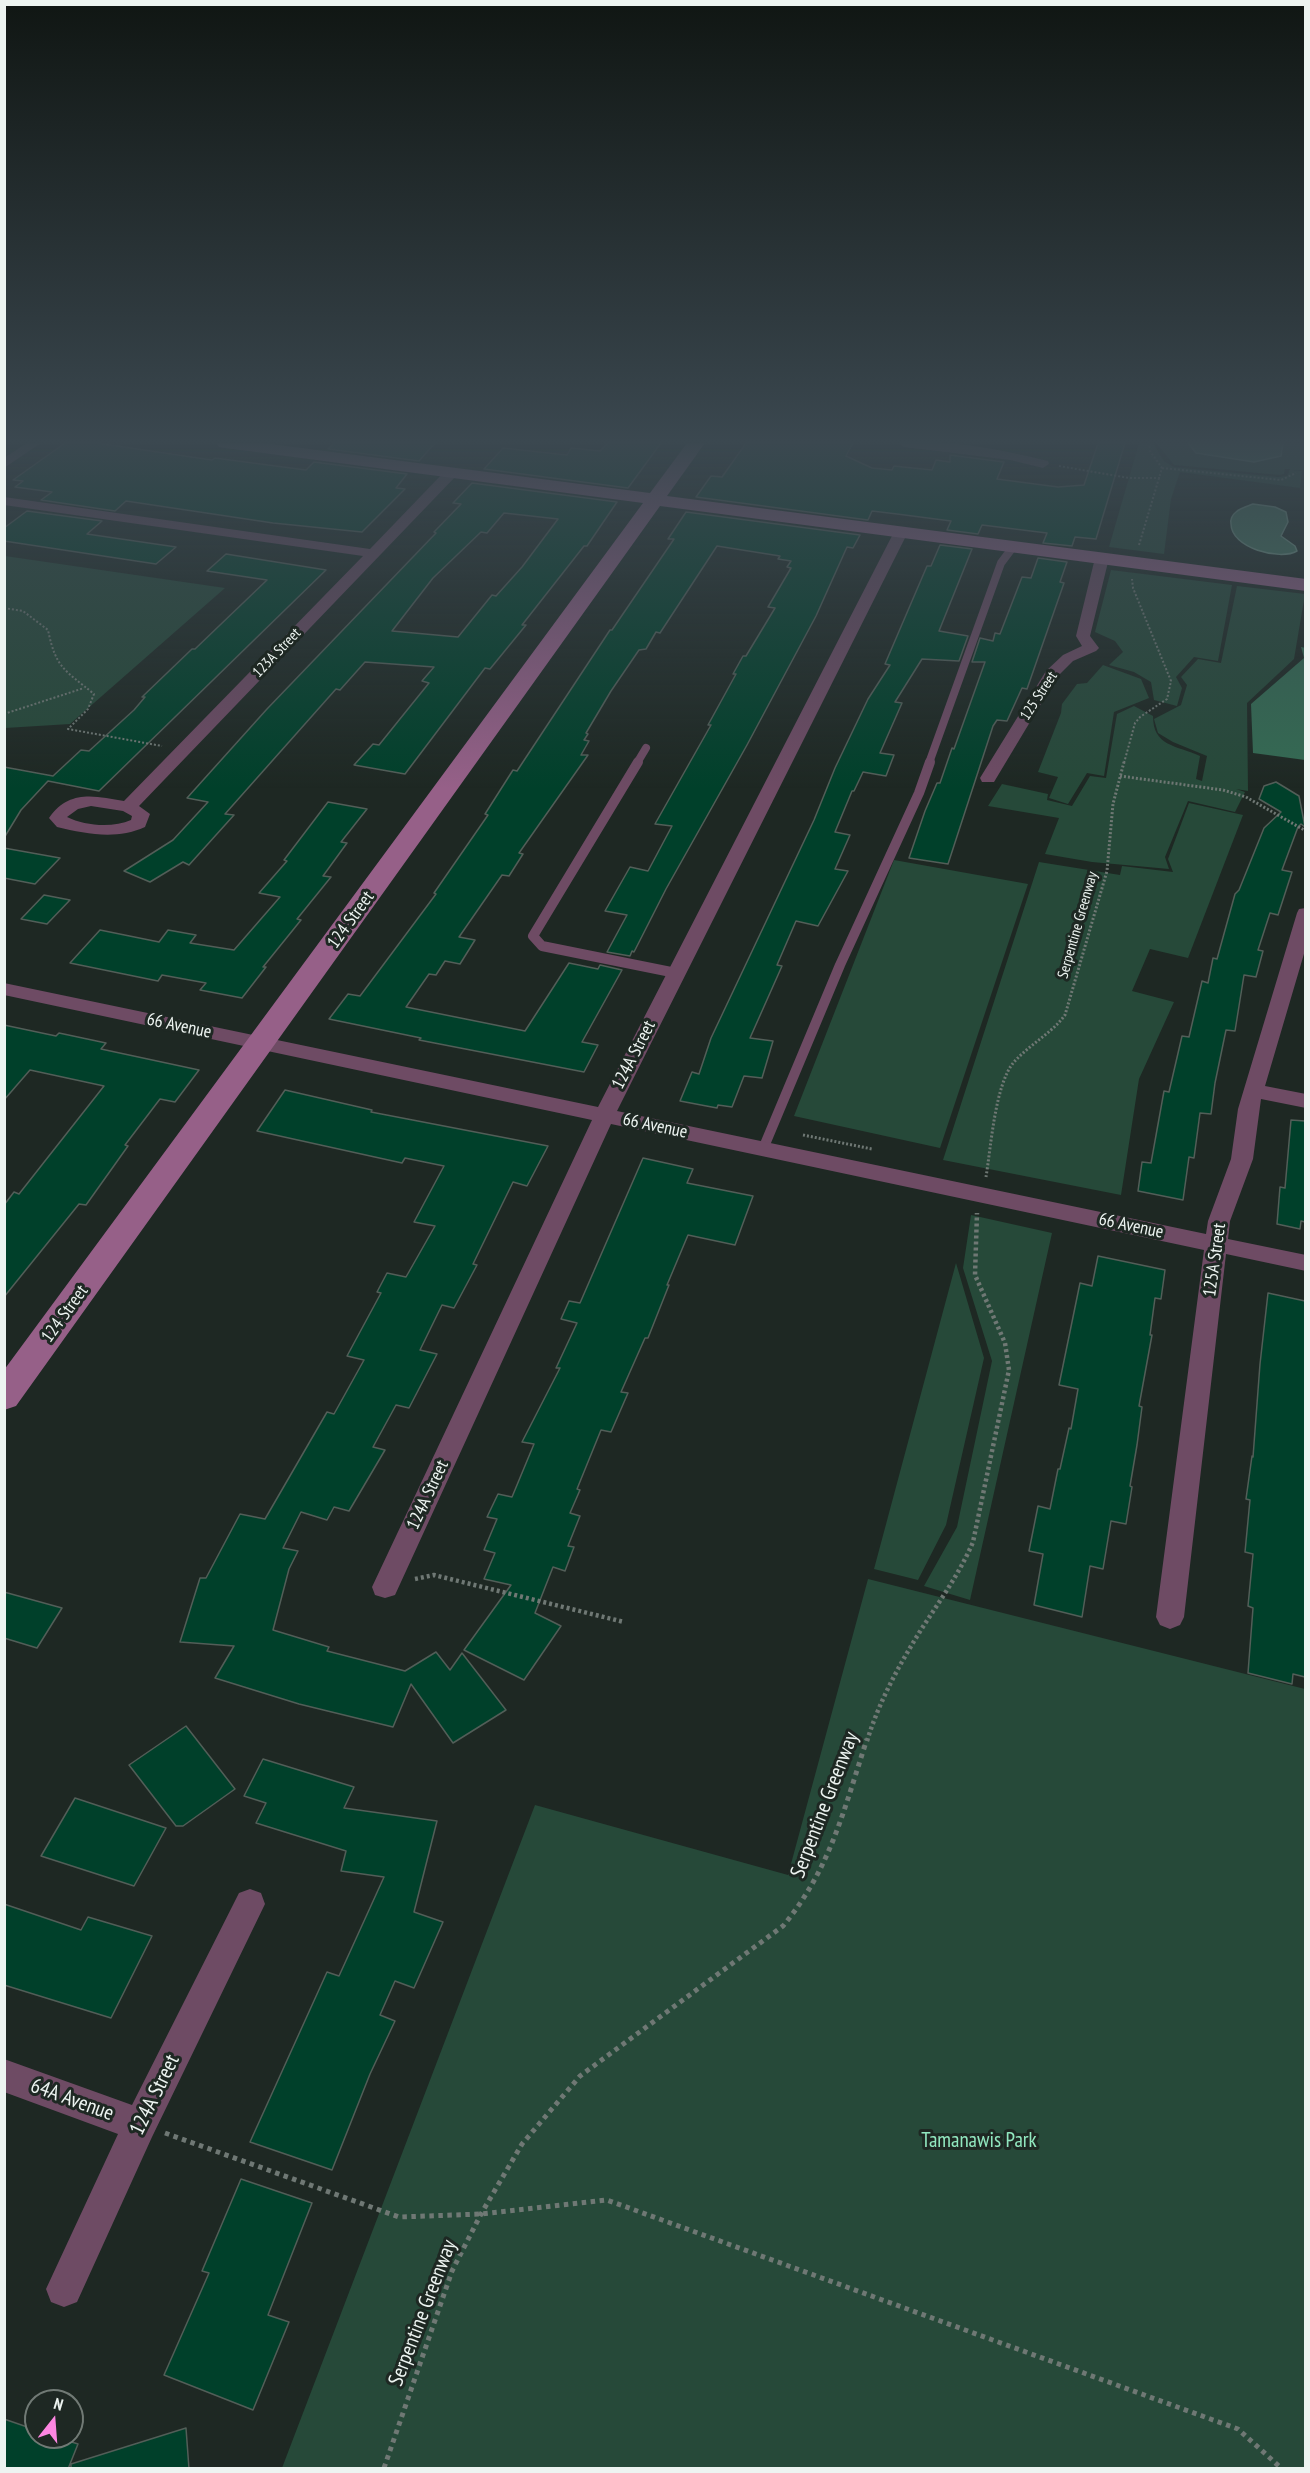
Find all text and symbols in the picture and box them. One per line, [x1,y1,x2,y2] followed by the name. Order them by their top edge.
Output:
[249,625,305,681] street label: 123A Street
[1017,668,1061,724] street label: 125 Street
[1054,870,1102,980] street label: Serpentine Greenway
[323,887,379,953] street label: 124 Street
[145,1009,213,1043] street label: 66 Avenue
[608,1017,660,1093] street label: 124A Street
[621,1109,689,1143] street label: 66 Avenue
[1097,1209,1165,1243] street label: 66 Avenue
[1199,1222,1231,1298] street label: 125A Street
[37,1281,93,1347] street label: 124 Street
[403,1457,453,1533] street label: 124A Street
[786,1728,864,1882] street label: Serpentine Greenway
[125,2051,185,2139] street label: 124A Street
[27,2073,117,2127] street label: 64A Avenue
[921,2128,1037,2154] park label: Tamanawis Park
[384,2236,462,2390] street label: Serpentine Greenway
[24,2389,84,2449] north arrow
[52,2393,66,2415] text: N

